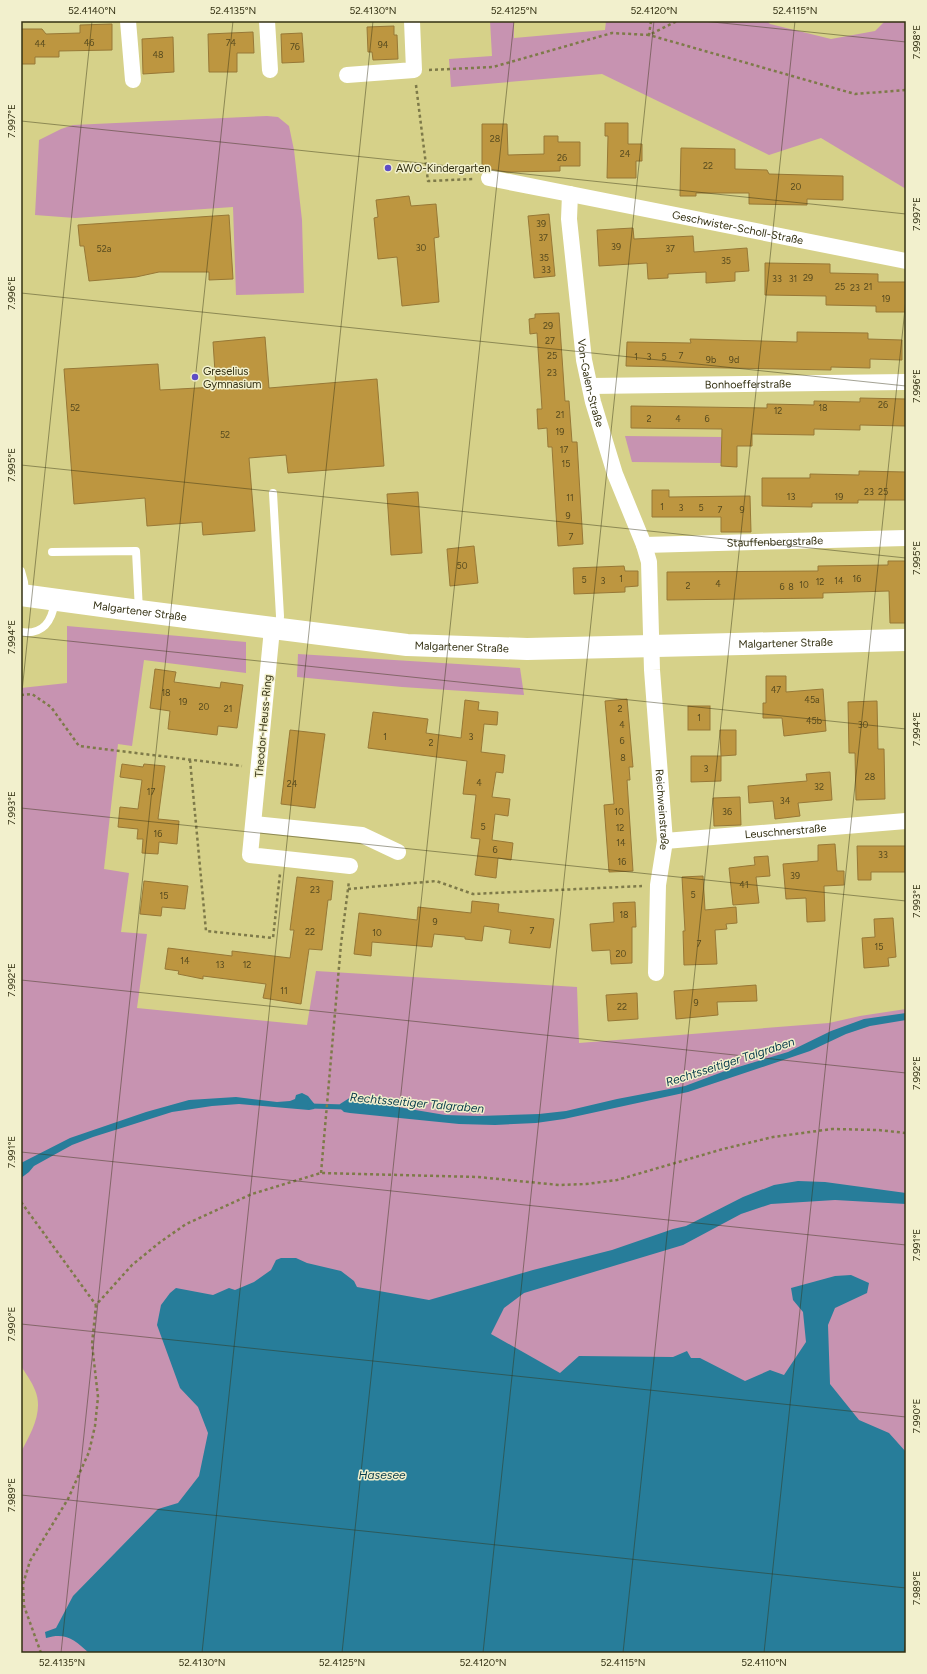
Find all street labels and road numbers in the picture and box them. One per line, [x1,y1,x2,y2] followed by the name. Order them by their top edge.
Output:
[671,208,804,247] street label: Geschwister-Scholl-Straße
[575,338,606,429] street label: Von-Galen-Straße
[705,377,791,392] street label: Bonhoefferstraße
[727,534,823,550] street label: Stauffenbergstraße
[92,599,188,624] street label: Malgartener Straße
[738,636,833,651] street label: Malgartener Straße
[414,639,509,655] street label: Malgartener Straße
[253,674,274,778] street label: Theodor-Heuss-Ring
[653,768,671,851] street label: Reichweinstraße
[744,822,827,841] street label: Leuschnerstraße

